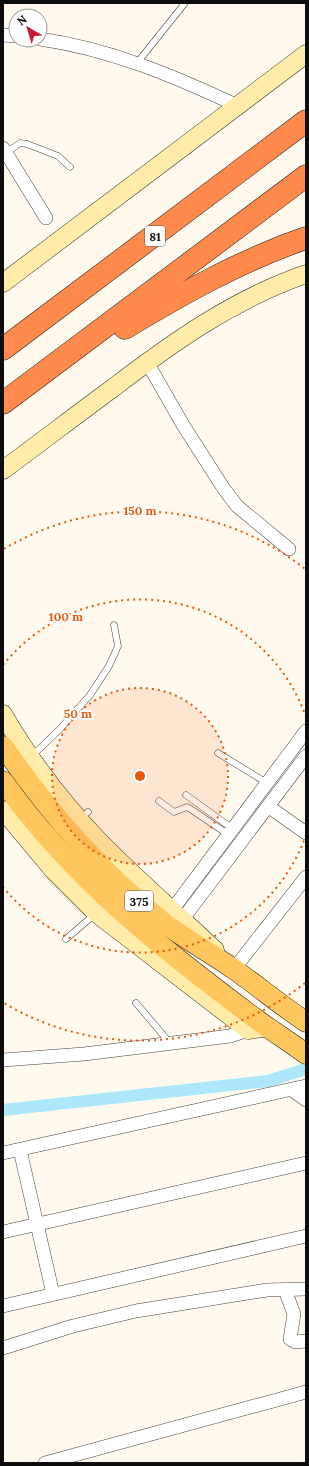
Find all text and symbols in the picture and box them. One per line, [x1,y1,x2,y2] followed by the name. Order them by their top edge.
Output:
[8,8,48,48] north arrow
[14,12,30,28] text: N
[145,226,165,246] road number: 81
[123,503,157,518] text: 150 m
[49,609,83,624] text: 100 m
[64,706,92,721] text: 50 m
[133,769,147,783] centre of rings
[125,891,153,911] road number: 375

